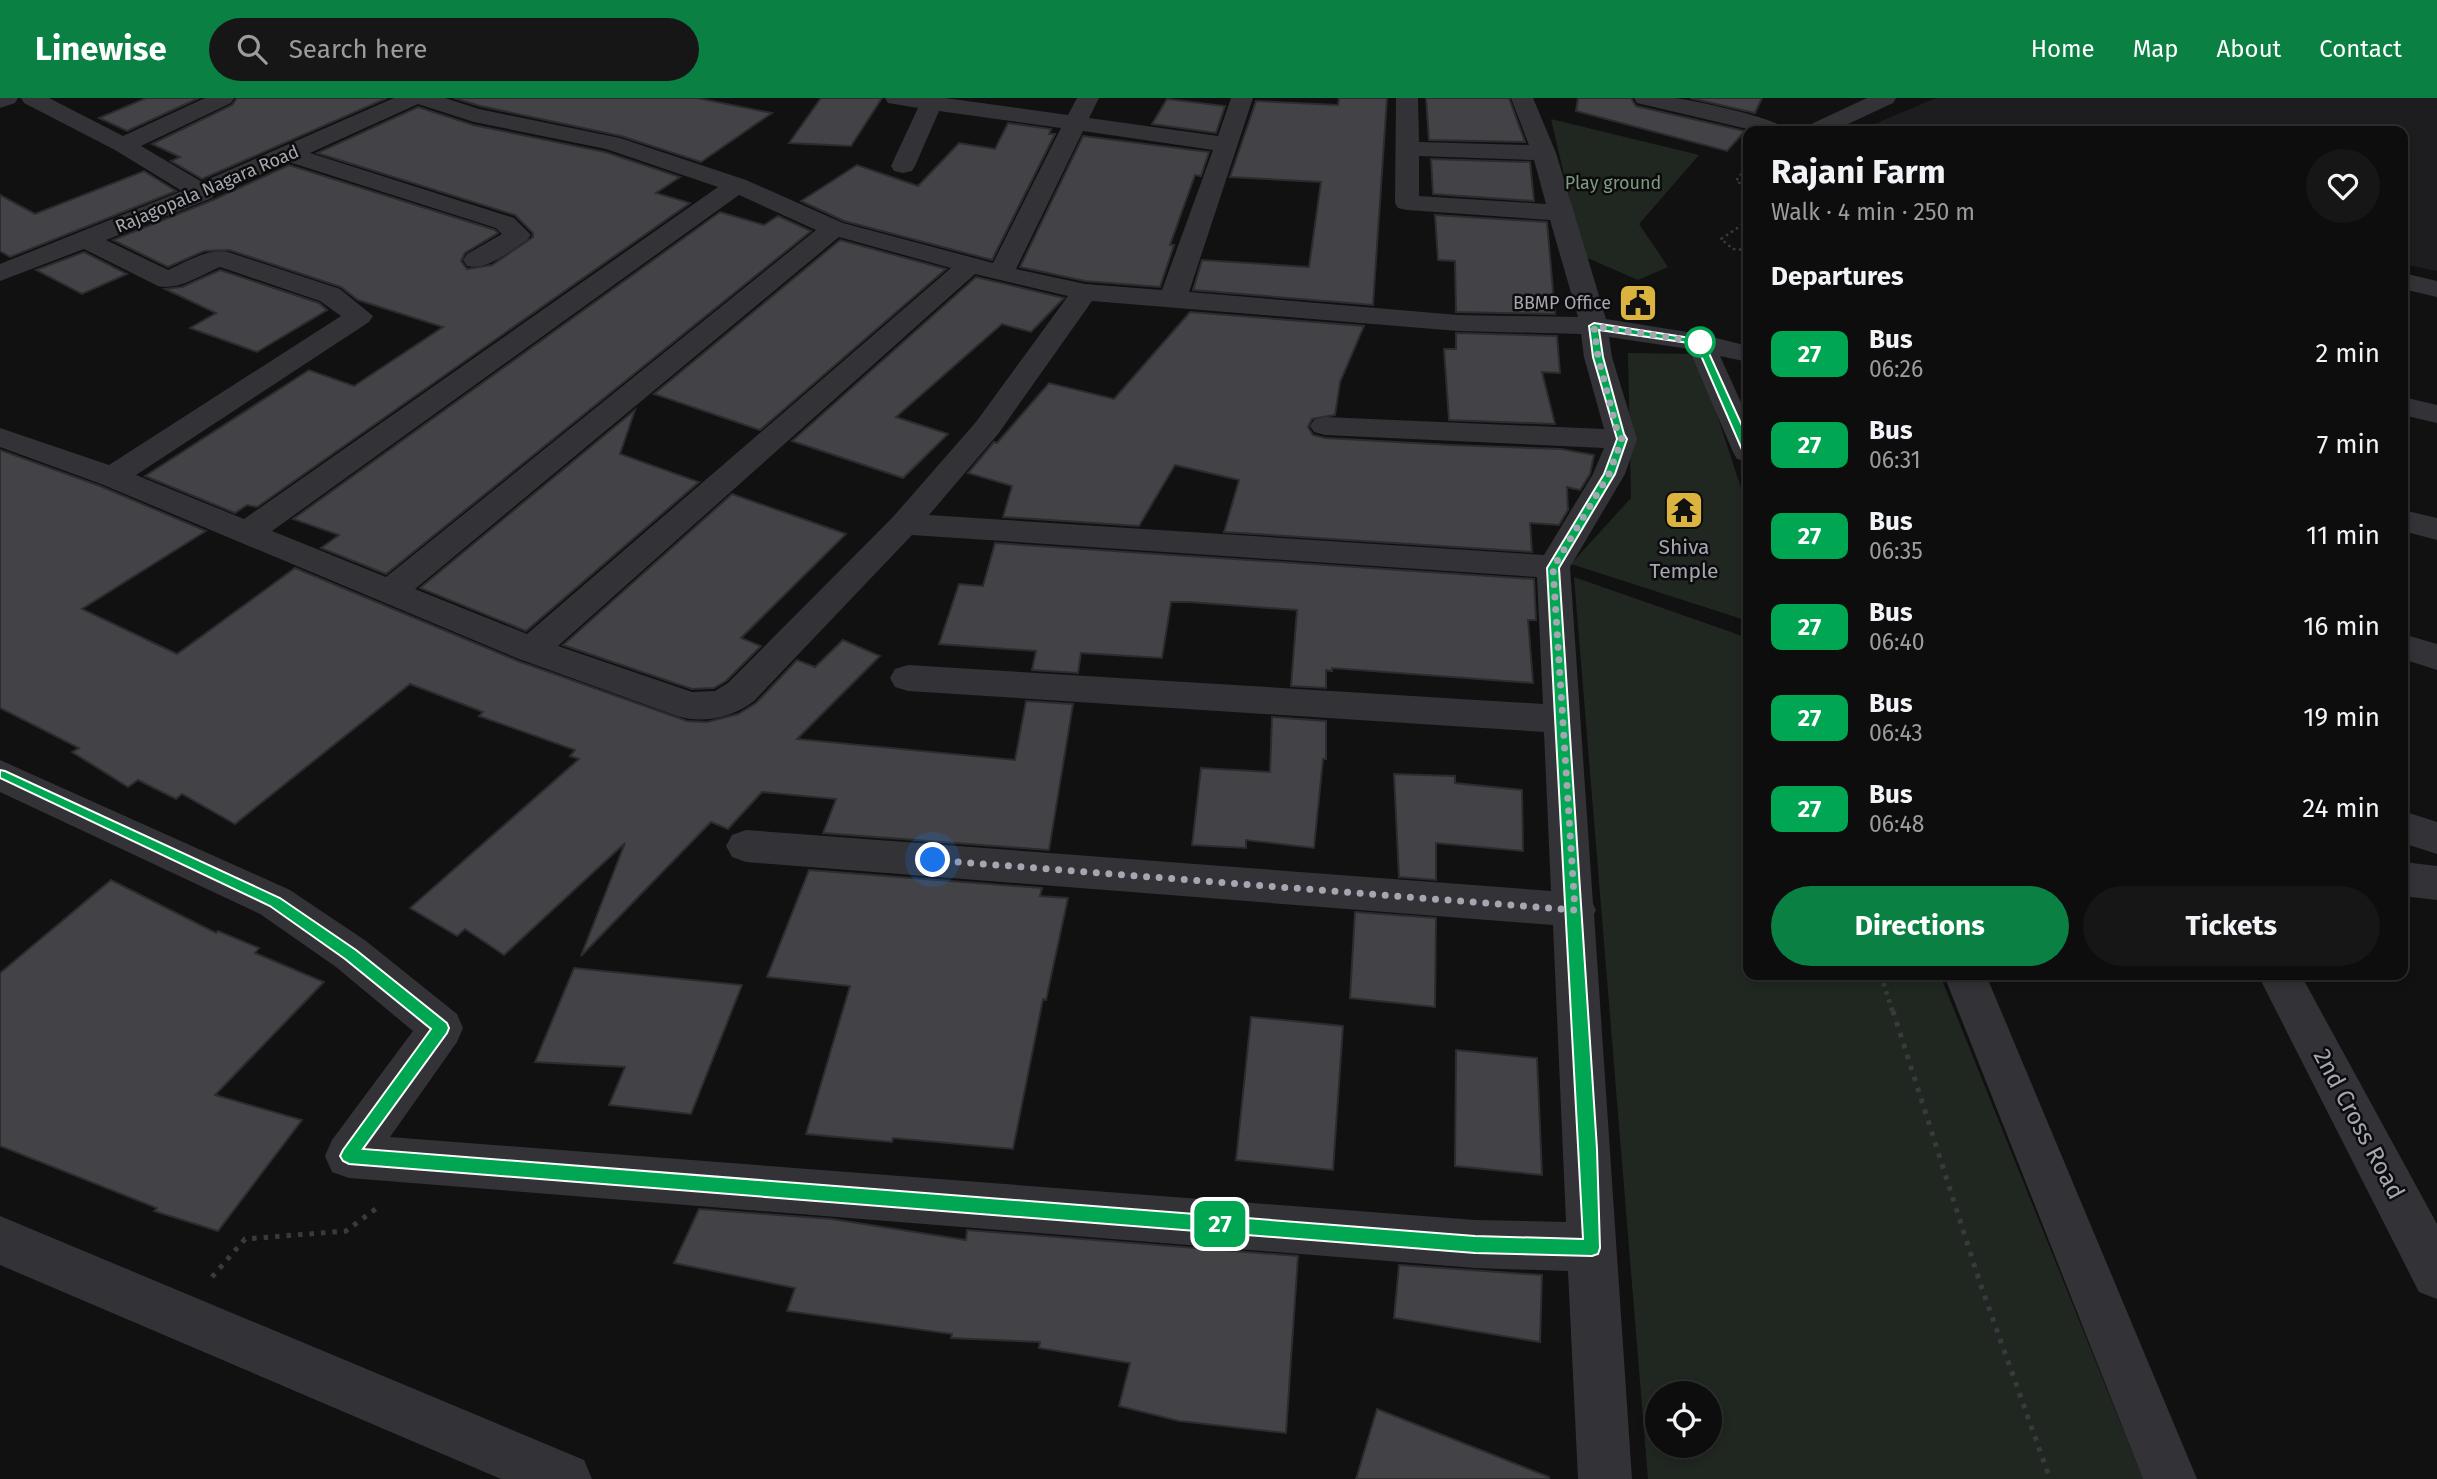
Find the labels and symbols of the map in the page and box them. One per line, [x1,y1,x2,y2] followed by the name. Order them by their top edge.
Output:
[112,140,302,238] street label: Rajagopala Nagara Road
[1565,172,1661,194] park label: Play ground
[1617,282,1659,324] public building icon: BBMP Office
[1513,292,1611,314] place label: BBMP Office
[1685,327,1715,357] unlabelled marker
[1663,489,1705,531] temple icon: Shiva Temple
[1649,534,1719,584] place label: Shiva Temple
[915,842,950,877] your location
[2308,1044,2410,1204] street label: 2nd Cross Road
[1188,1201,1252,1247] line badge: 27

